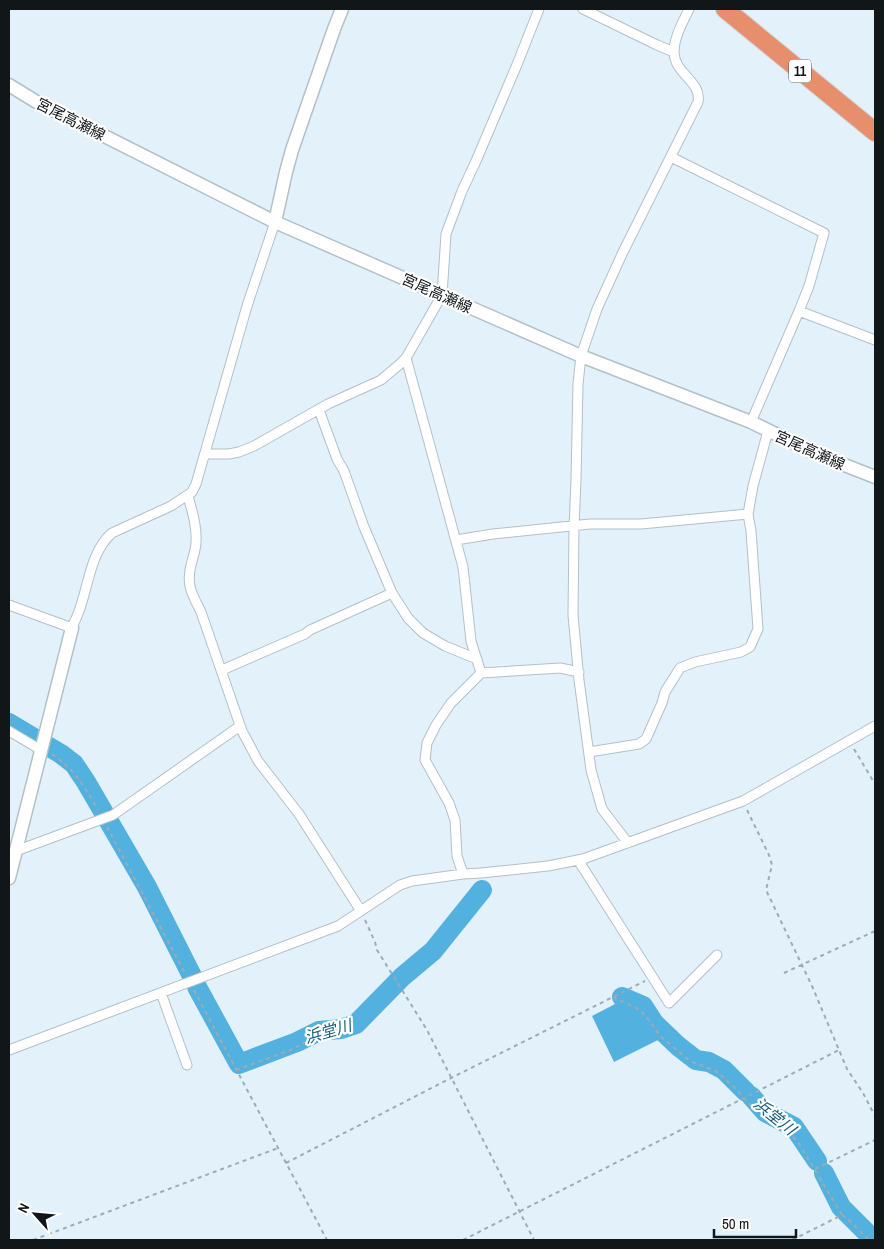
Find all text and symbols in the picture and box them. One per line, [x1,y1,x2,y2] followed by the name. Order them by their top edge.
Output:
[789,59,811,82] road number: 11
[33,93,109,145] street label: 宮尾高瀬線
[398,268,476,318] street label: 宮尾高瀬線
[771,425,849,475] street label: 宮尾高瀬線
[302,1013,356,1048] water label: 浜堂川
[749,1092,802,1141] water label: 浜堂川
[10,1189,60,1239] north arrow
[14,1200,33,1216] text: N
[714,1206,796,1238] scale bar
[722,1213,749,1234] text: 50 m

